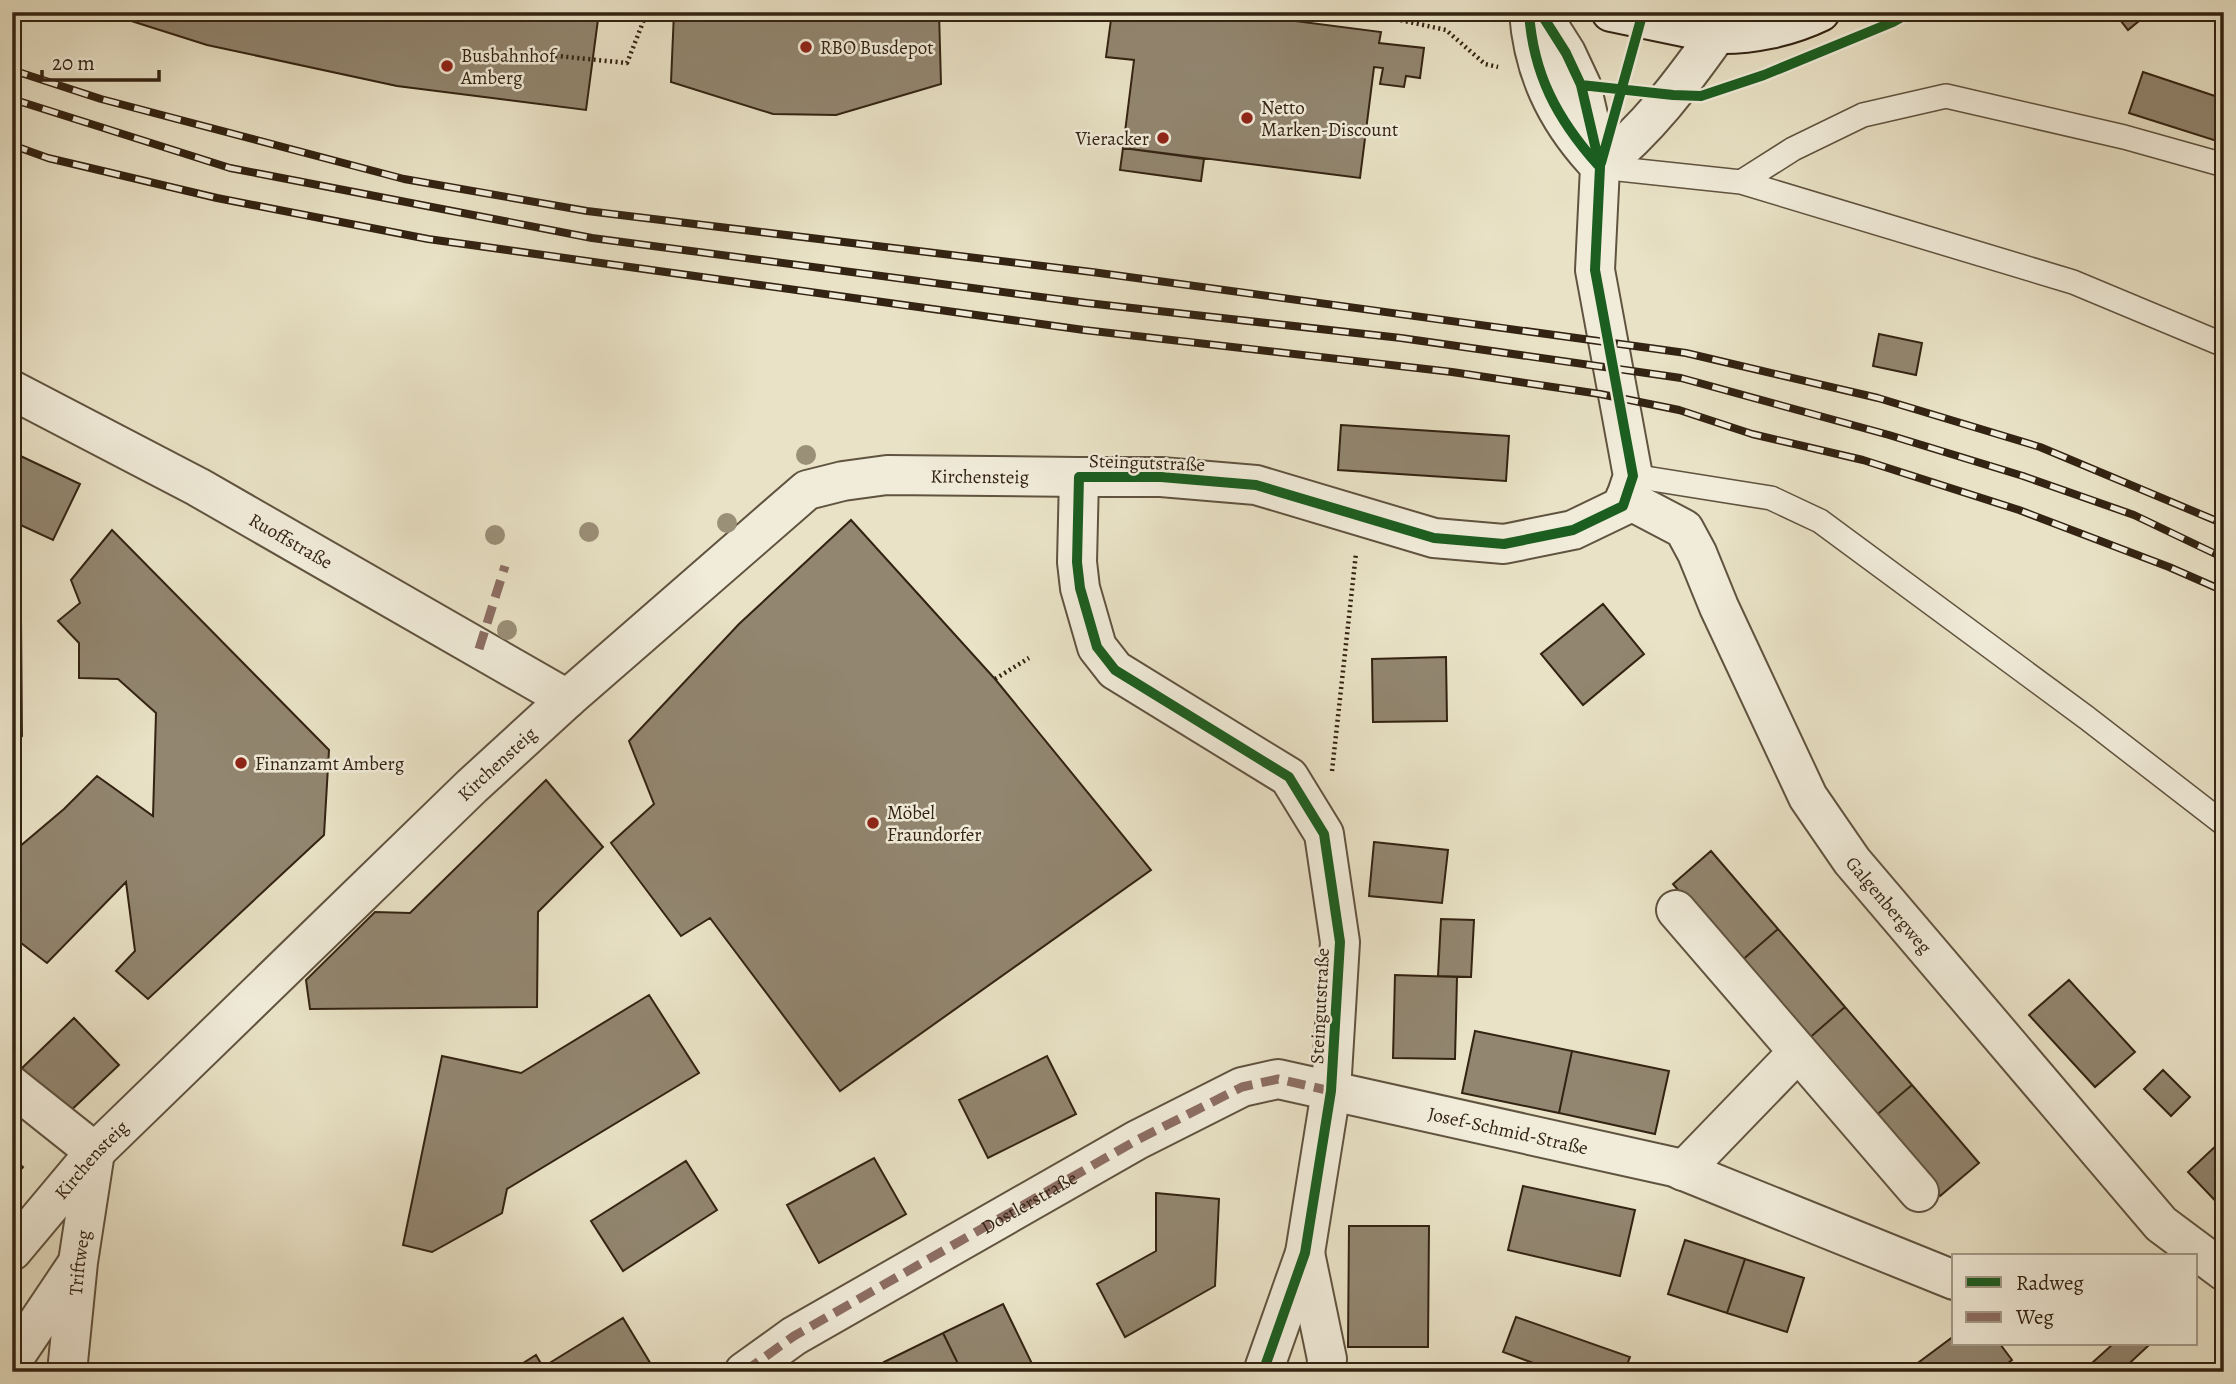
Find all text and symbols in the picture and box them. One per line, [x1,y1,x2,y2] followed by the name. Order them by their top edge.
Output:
[820,35,934,61] place label: RBO Busdepot
[42,38,159,82] scale bar
[798,39,814,55] marker: RBO Busdepot
[460,43,558,91] place label: Busbahnhof Amberg
[52,49,95,77] text: 20 m
[439,58,455,74] marker: Busbahnhof Amberg
[1261,95,1398,143] place label: Netto Marken-Discount
[1239,110,1255,126] marker: Netto Marken-Discount
[1074,126,1149,152] place label: Vieracker
[1155,130,1171,146] marker: Vieracker
[1088,448,1206,478] street label: Steingutstraße
[930,463,1030,490] street label: Kirchensteig
[244,507,337,576] street label: Ruoffstraße
[452,721,543,807] street label: Kirchensteig
[255,751,405,777] place label: Finanzamt Amberg
[233,755,249,771] marker: Finanzamt Amberg
[887,800,982,848] place label: Möbel Fraundorfer
[865,815,881,831] marker: Möbel Fraundorfer
[1839,851,1938,960] street label: Galgenbergweg
[1304,947,1336,1065] street label: Steingutstraße
[1426,1101,1590,1162] street label: Josef-Schmid-Straße
[49,1114,135,1205] street label: Kirchensteig
[976,1165,1082,1241] street label: Dostlerstraße
[63,1228,97,1297] street label: Triftweg
[1952,1254,2198,1346] legend
[2016,1269,2084,1297] text: Radweg
[2015,1303,2054,1331] text: Weg

